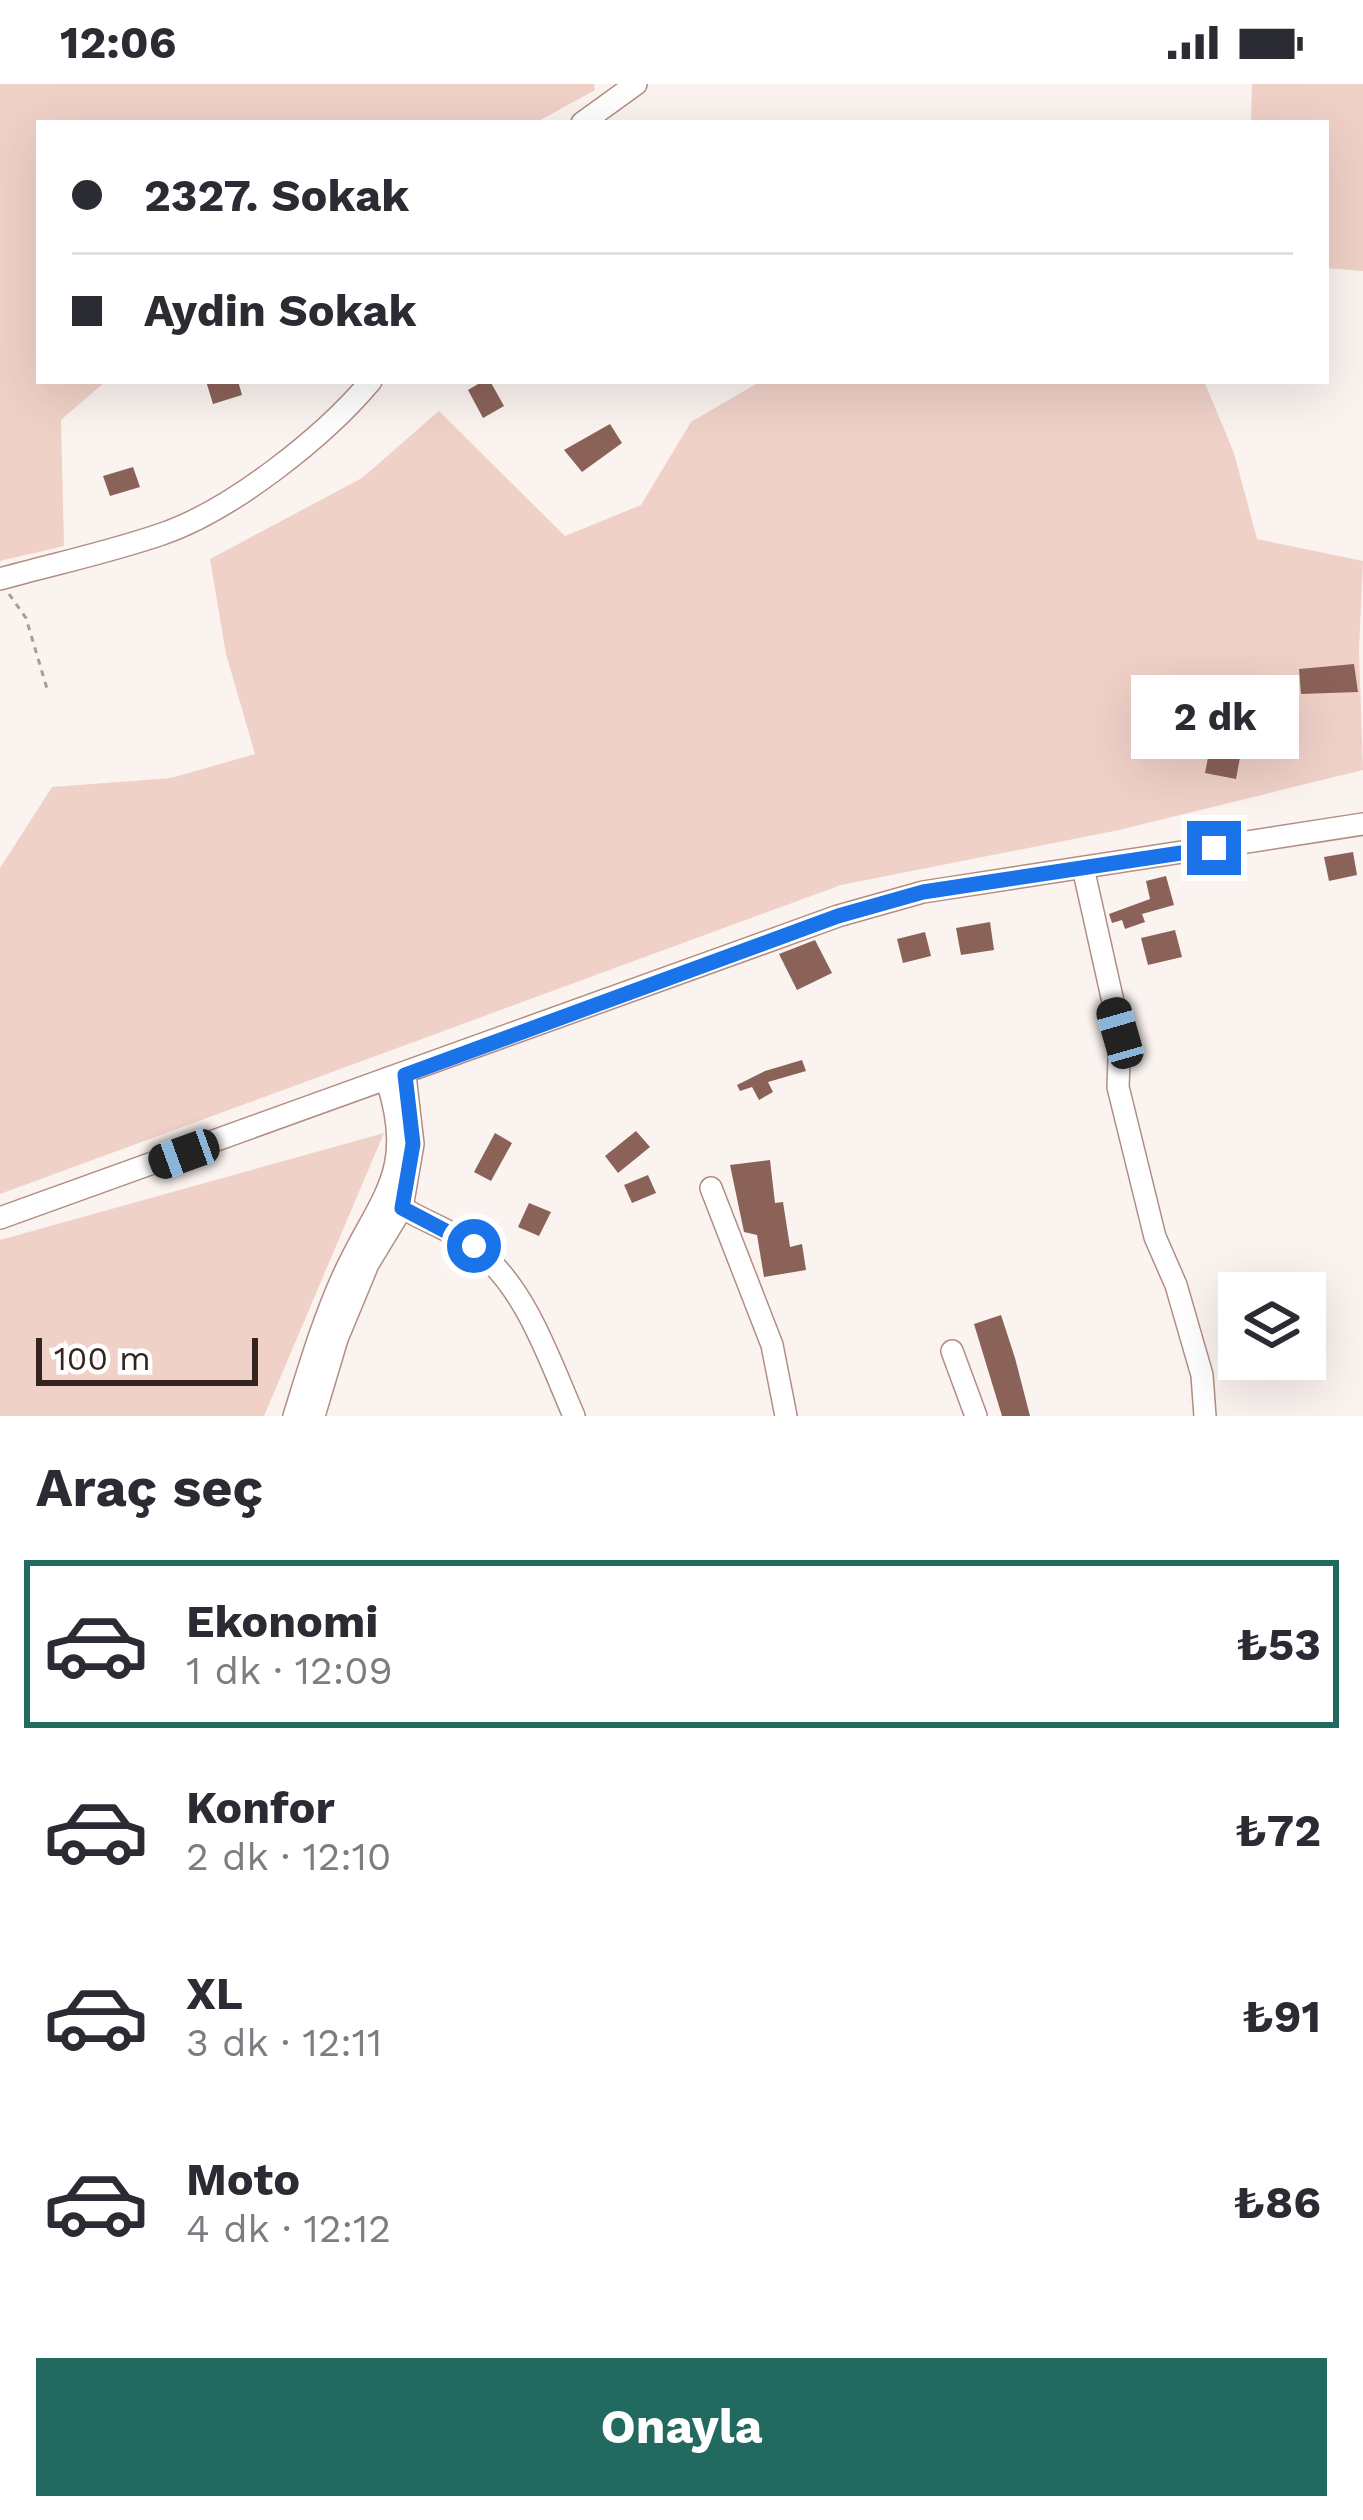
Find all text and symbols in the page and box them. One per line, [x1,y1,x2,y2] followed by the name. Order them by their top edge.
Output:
[60,16,177,69] text: 12:06
[144,169,409,222] text: 2327. Sokak
[144,284,417,337] text: Aydin Sokak
[1130,674,1298,758] callout: 2 dk
[1173,694,1257,739] text: 2 dk
[1187,821,1241,875] route end
[1093,993,1147,1073] car
[144,1125,224,1183] car
[447,1219,501,1273] route start
[1218,1272,1326,1380] map controls
[1218,1272,1326,1380] button: layers
[36,1332,258,1385] scale bar
[54,1339,151,1378] text: 100 m
[36,1456,263,1519] text: Araç seç
[42,1590,150,1698] icon: car
[186,1595,378,1648] text: Ekonomi
[1236,1618,1321,1671] text: ₺53
[186,1648,393,1693] text: 1 dk · 12:09
[42,1776,150,1884] icon: car
[186,1781,335,1834] text: Konfor
[1235,1804,1321,1857] text: ₺72
[186,1834,391,1879] text: 2 dk · 12:10
[42,1962,150,2070] icon: car
[186,1967,243,2020] text: XL
[1242,1990,1321,2043] text: ₺91
[186,2020,382,2065] text: 3 dk · 12:11
[42,2148,150,2256] icon: car
[186,2153,300,2206] text: Moto
[1233,2176,1321,2229] text: ₺86
[186,2206,391,2251] text: 4 dk · 12:12
[36,2358,1327,2496] button: Onayla

